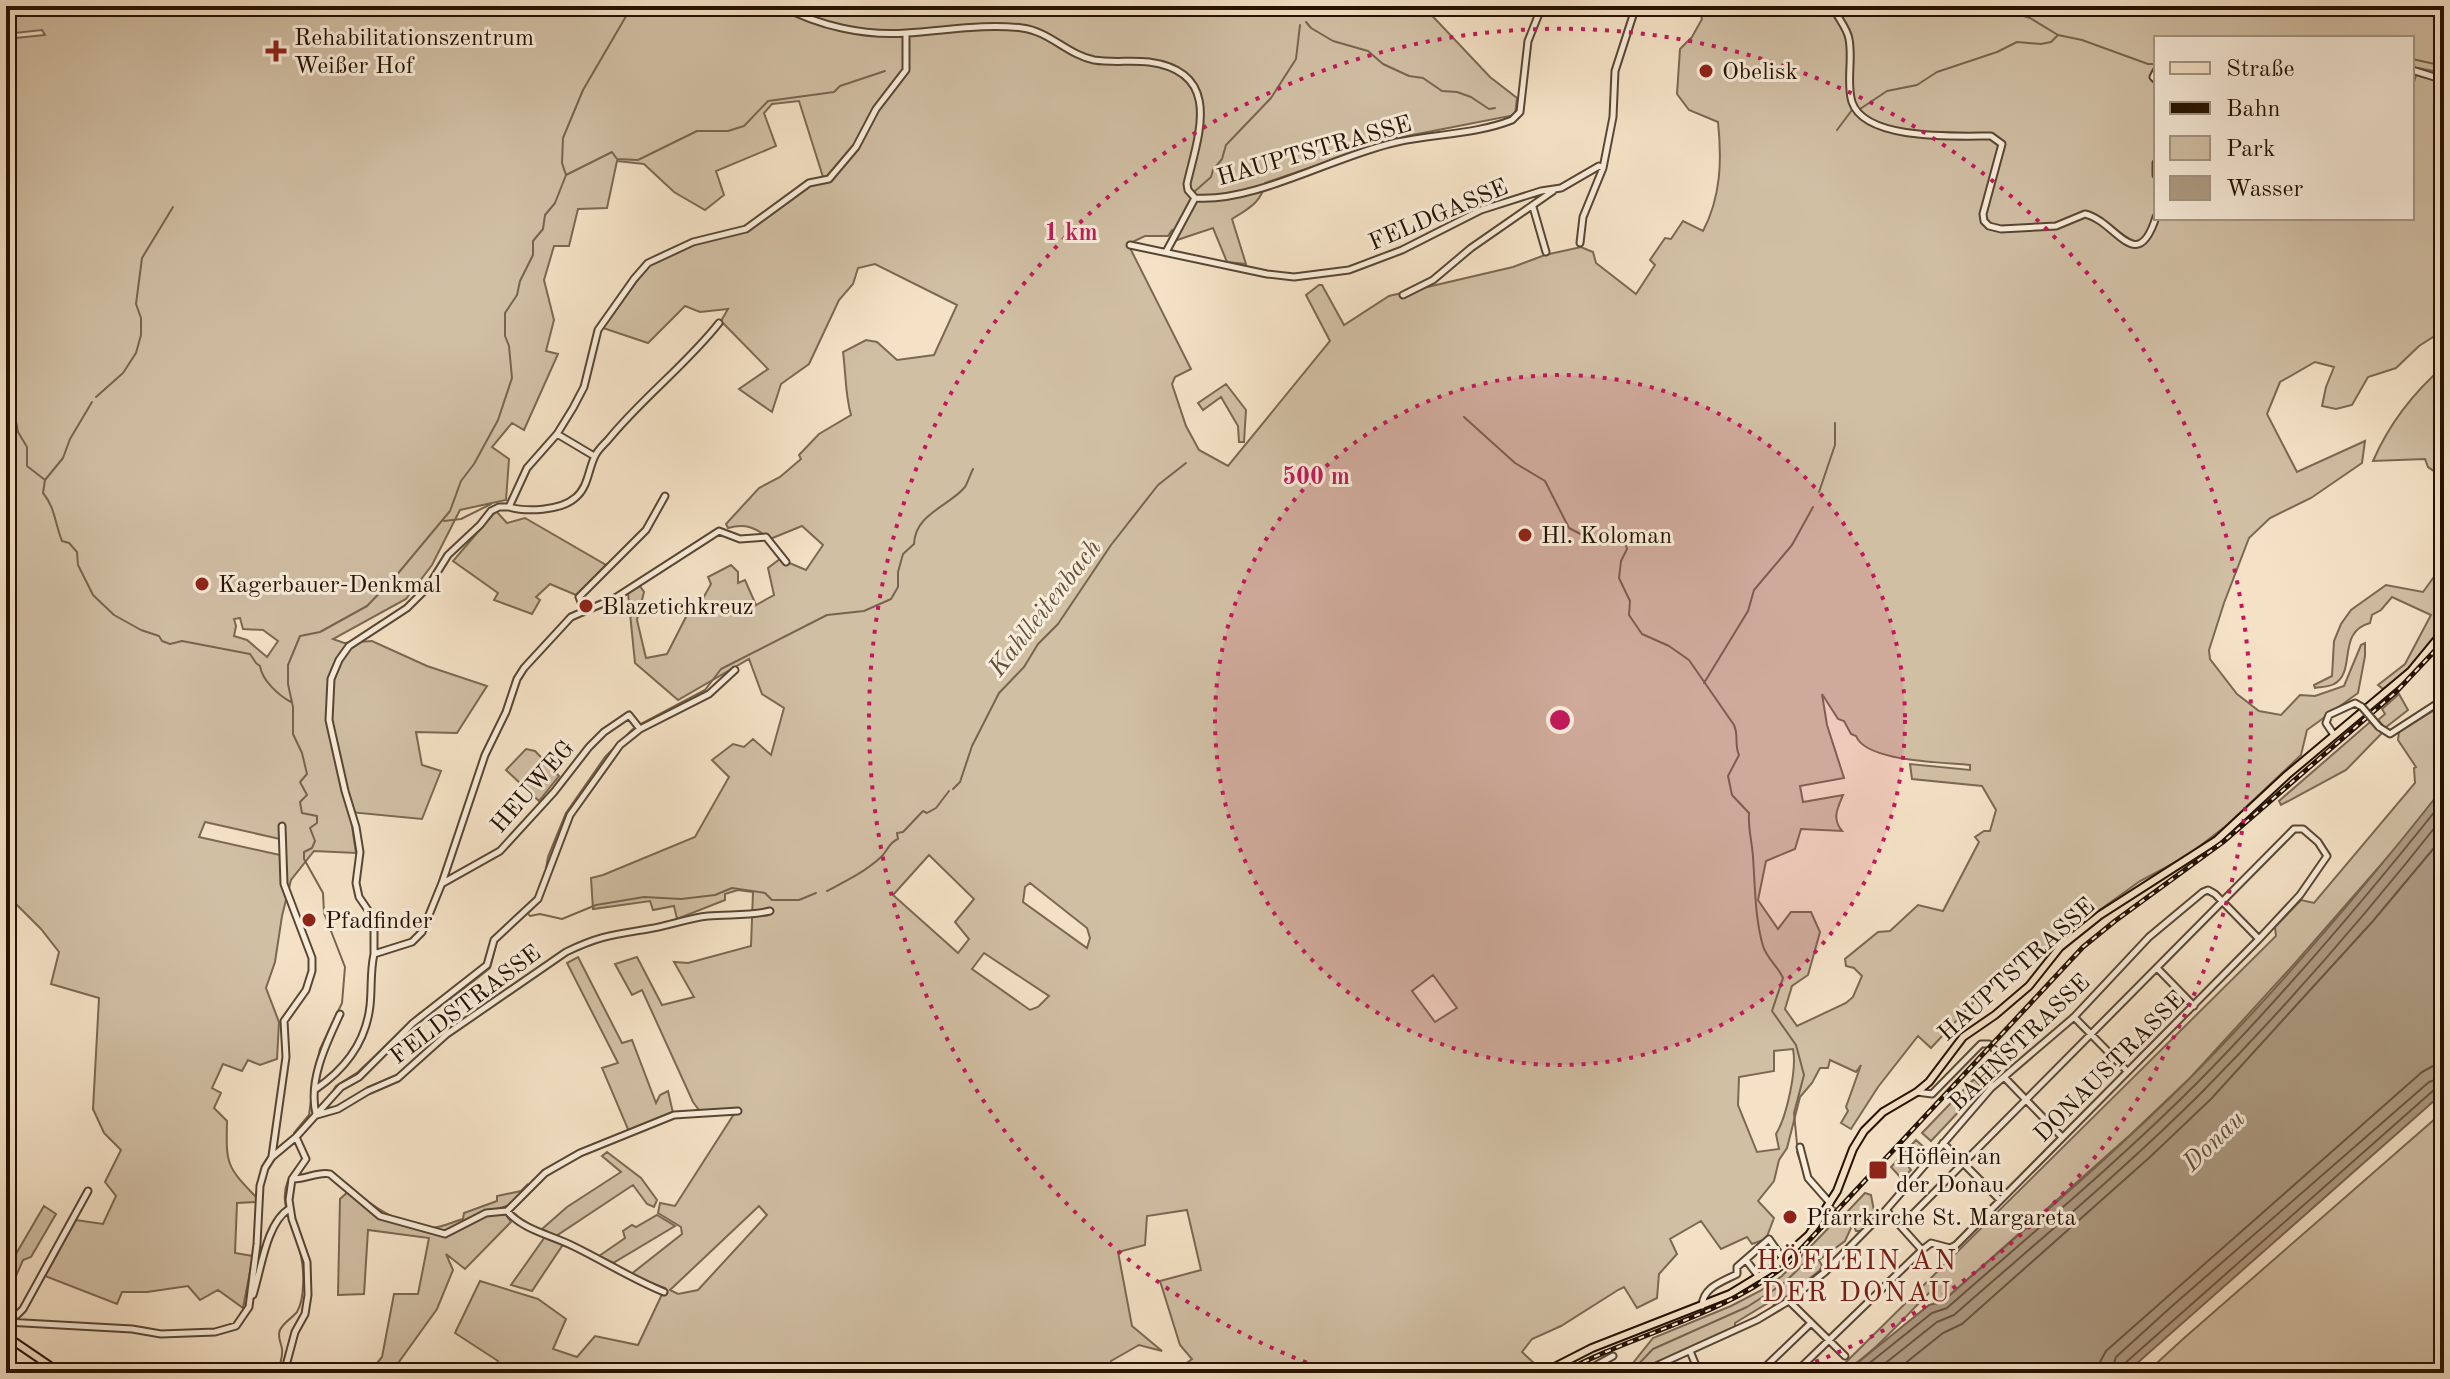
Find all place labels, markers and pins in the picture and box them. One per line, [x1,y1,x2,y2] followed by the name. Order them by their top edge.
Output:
[294,27,534,79] place label: Rehabilitationszentrum Weißer Hof
[265,40,287,62] marker: Rehabilitationszentrum Weißer Hof
[1722,61,1798,85] place label: Obelisk
[1697,62,1715,80] marker: Obelisk
[1541,525,1672,549] place label: Hl. Koloman
[1516,526,1534,544] marker: Hl. Koloman
[218,574,441,598] place label: Kagerbauer-Denkmal
[193,575,211,593] marker: Kagerbauer-Denkmal
[602,596,754,620] place label: Blazetichkreuz
[577,597,595,615] marker: Blazetichkreuz
[1546,706,1574,734] centre of rings
[325,910,433,934] place label: Pfadfinder
[300,911,318,929] marker: Pfadfinder
[1896,1146,2005,1198] place label: Höflein an der Donau
[1867,1159,1889,1181] marker: Höflein an der Donau
[1806,1207,2076,1231] place label: Pfarrkirche St. Margareta
[1781,1208,1799,1226] marker: Pfarrkirche St. Margareta

